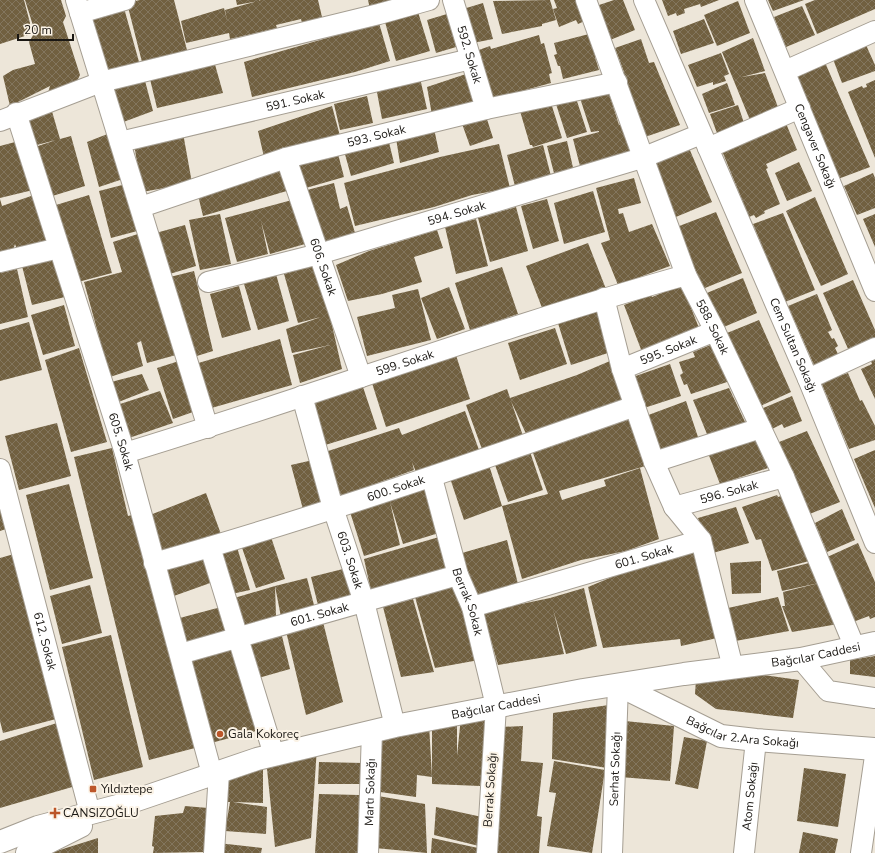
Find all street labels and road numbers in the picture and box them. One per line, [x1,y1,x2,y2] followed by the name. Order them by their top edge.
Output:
[453,24,486,86] street label: 592. Sokak
[264,86,327,115] street label: 591. Sokak
[791,101,840,191] street label: Cengaver Sokağı
[345,121,408,151] street label: 593. Sokak
[426,197,488,229] street label: 594. Sokak
[306,236,341,299] street label: 606. Sokak
[766,295,821,395] street label: Cem Sultan Sokağı
[692,297,733,358] street label: 588. Sokak
[638,331,700,369] street label: 595. Sokak
[374,345,437,380] street label: 599. Sokak
[105,411,138,473] street label: 605. Sokak
[365,471,428,505] street label: 600. Sokak
[698,476,761,508] street label: 596. Sokak
[333,529,367,592] street label: 603. Sokak
[613,540,676,573] street label: 601. Sokak
[448,566,487,638] street label: Berrak Sokak
[288,598,351,630] street label: 601. Sokak
[30,610,61,673] street label: 612. Sokak
[770,638,862,671] street label: Bağcılar Caddesi
[450,690,542,723] street label: Bağcılar Caddesi
[683,712,799,751] street label: Bağcılar 2.Ara Sokağı
[606,731,624,807] street label: Serhat Sokağı
[479,752,501,828] street label: Berrak Sokağı
[361,758,379,826] street label: Martı Sokağı
[738,761,762,832] street label: Atom Sokağı

